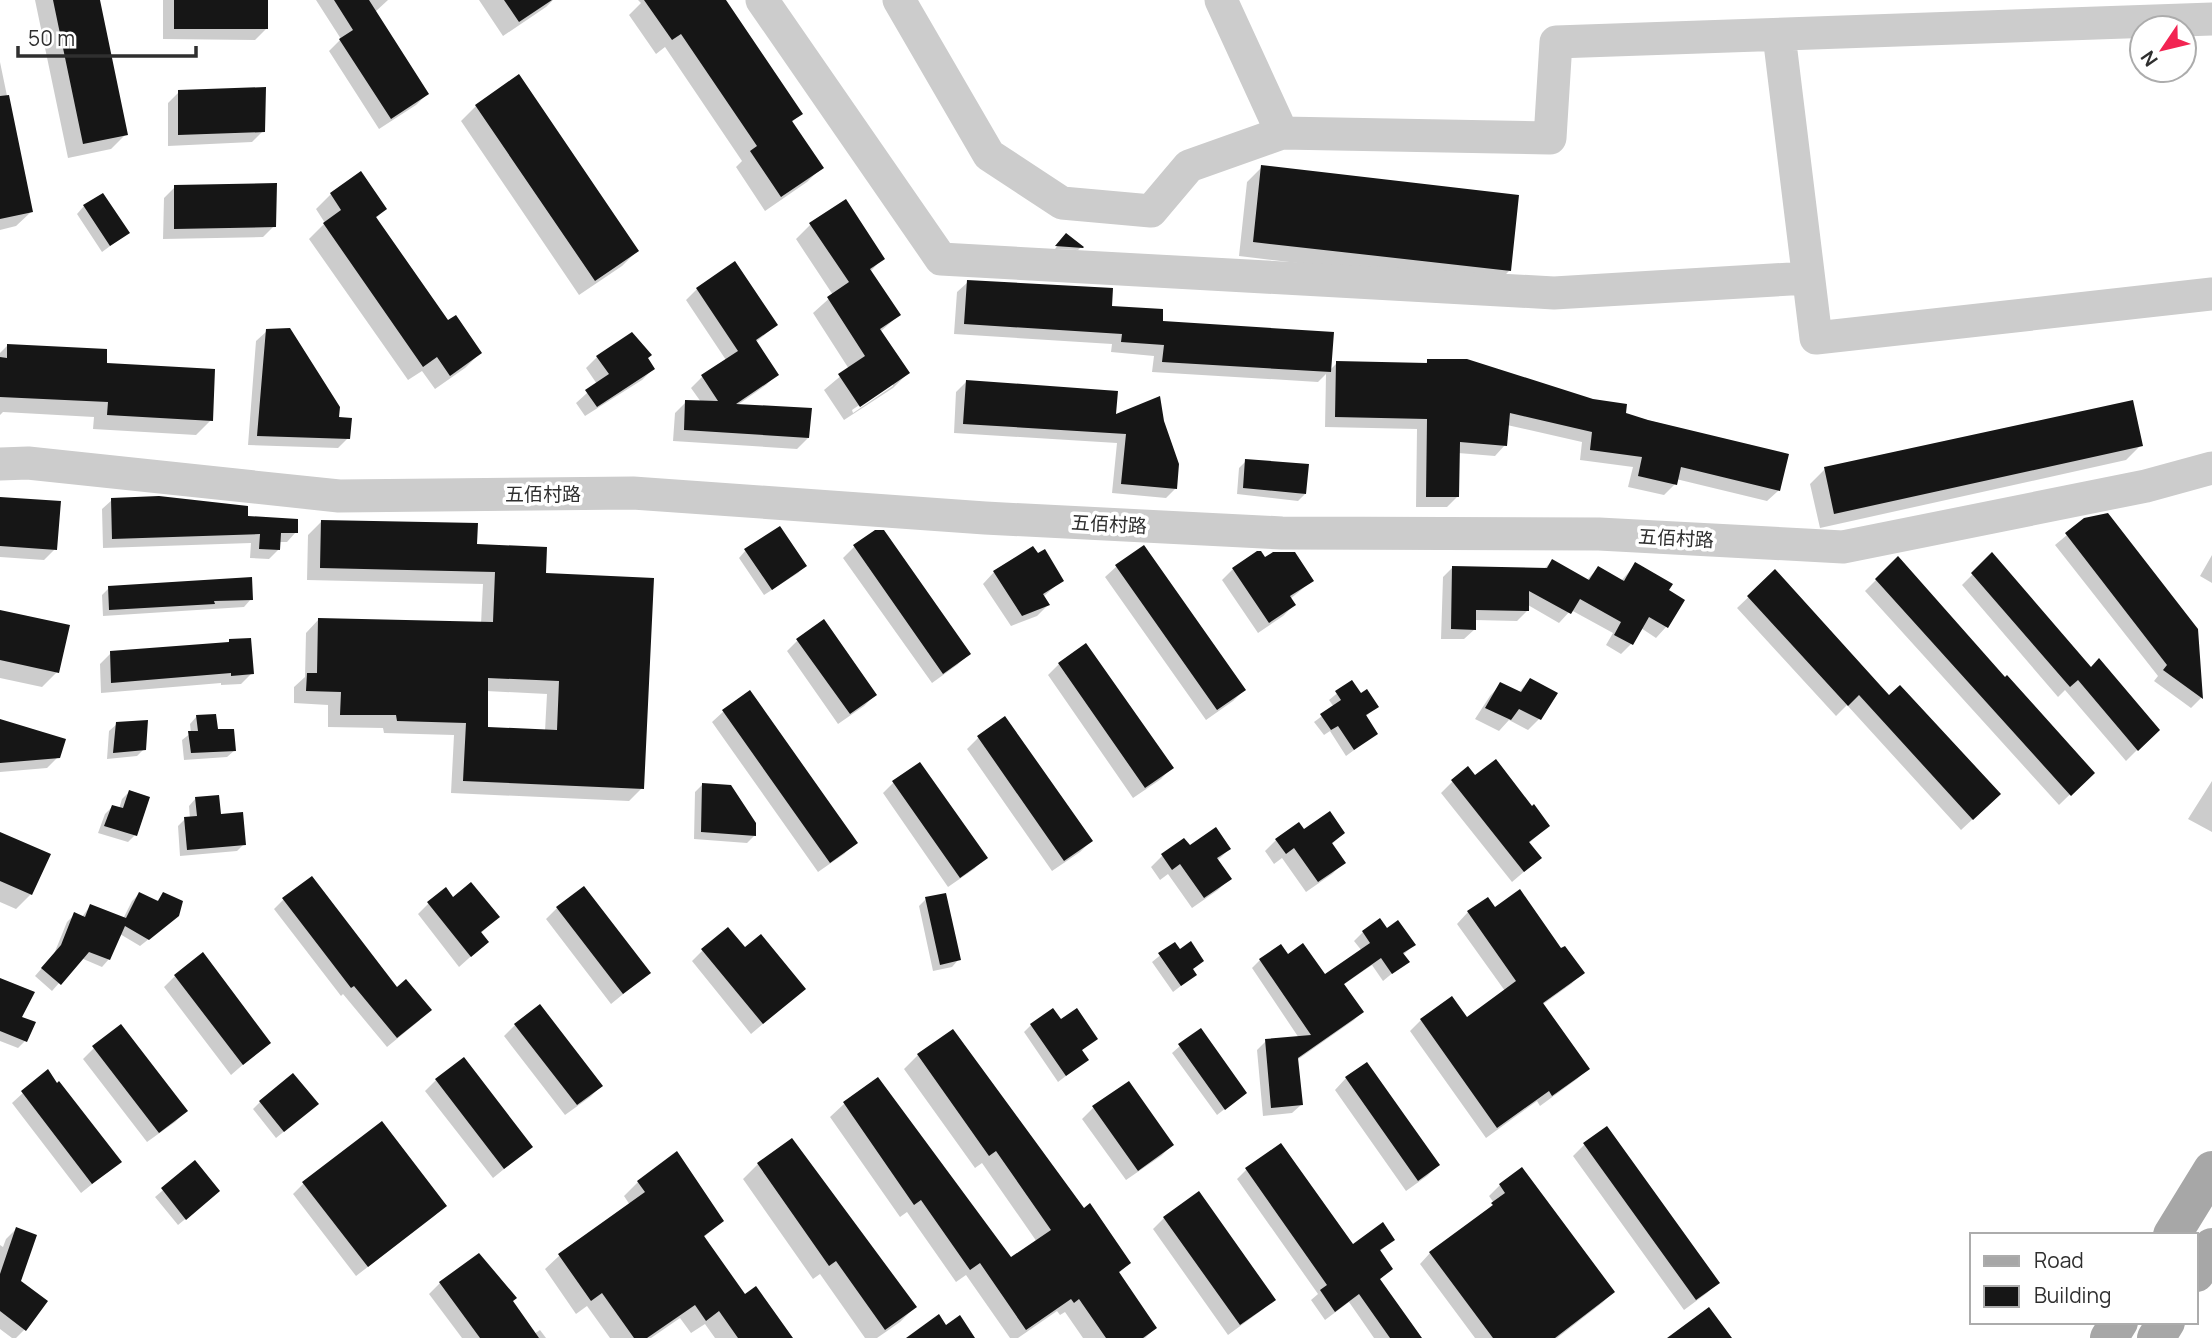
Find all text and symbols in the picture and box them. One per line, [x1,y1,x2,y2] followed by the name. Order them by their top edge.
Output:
[18,14,196,58] scale bar
[2128,14,2198,84] north arrow
[28,24,75,52] text: 50 m
[2135,46,2164,72] text: N
[505,481,581,507] street label: 五佰村路
[1070,509,1148,539] street label: 五佰村路
[1637,523,1715,553] street label: 五佰村路
[1970,1233,2198,1324] legend
[2034,1246,2084,1274] text: Road
[2034,1281,2111,1309] text: Building

